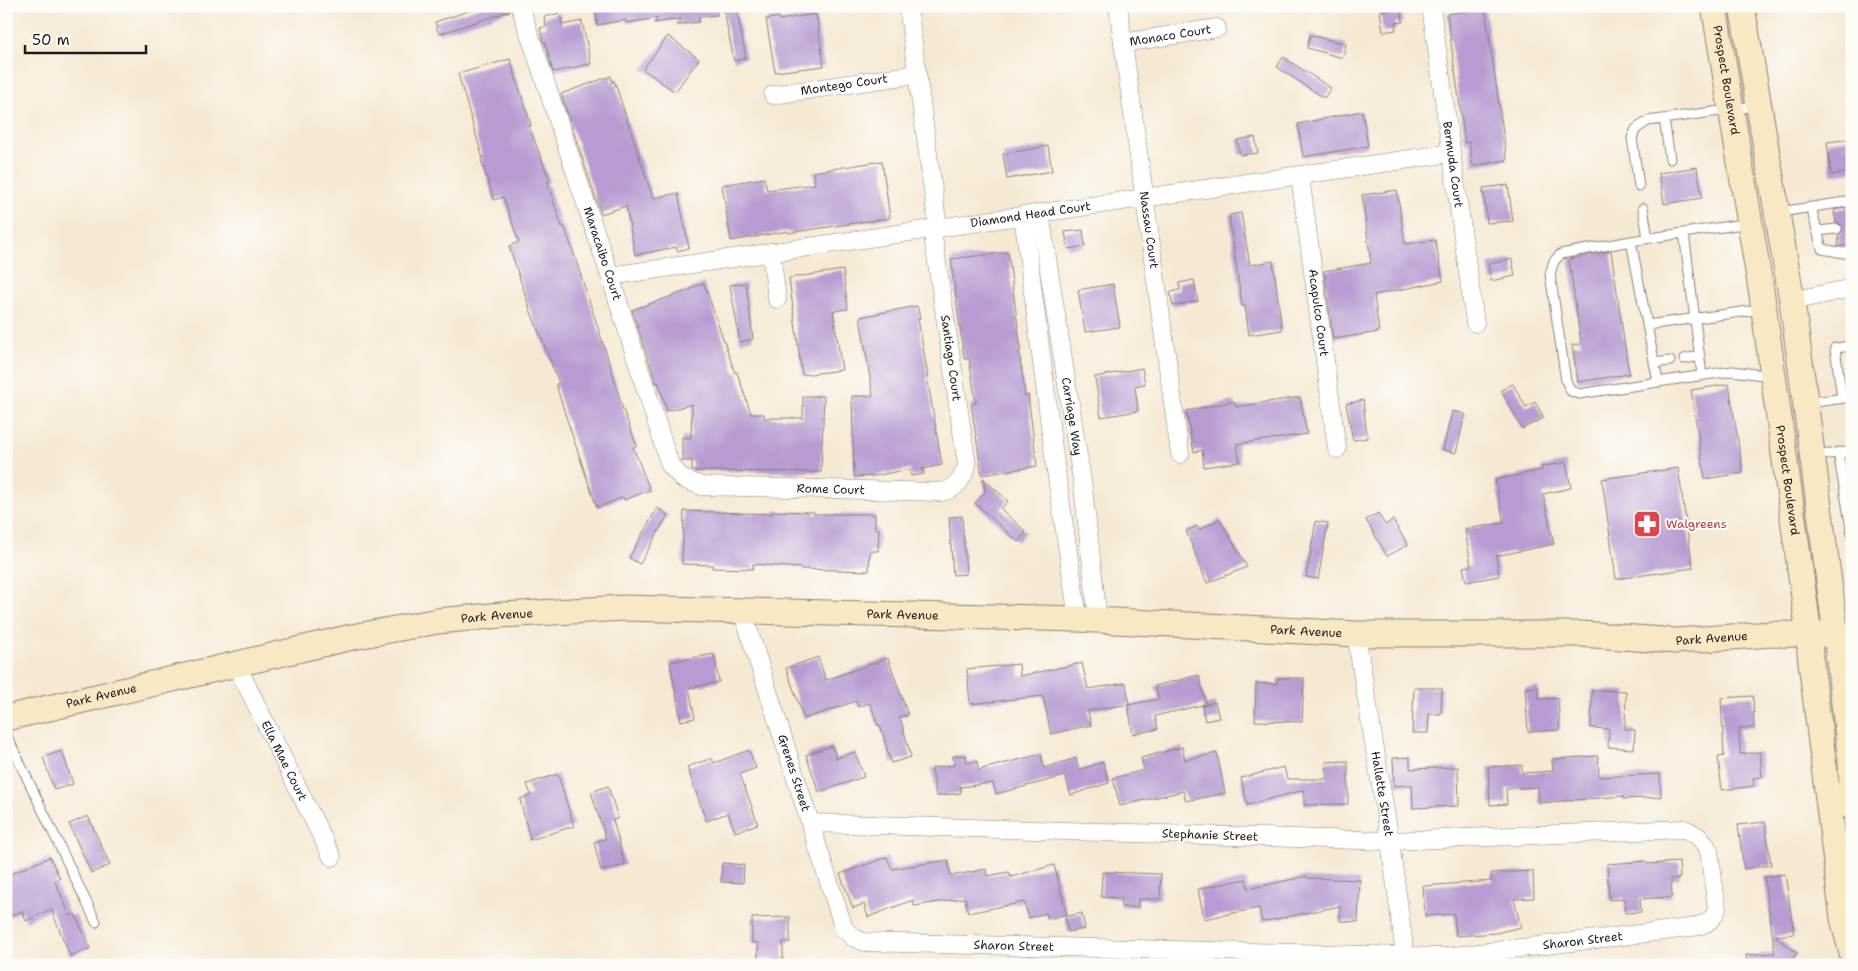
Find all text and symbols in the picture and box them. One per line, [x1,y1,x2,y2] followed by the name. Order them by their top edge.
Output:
[1128,21,1212,50] street label: Monaco Court
[25,22,146,54] scale bar
[1709,24,1743,136] street label: Prospect Boulevard
[32,30,70,50] text: 50 m
[800,70,889,99] street label: Montego Court
[1439,120,1467,209] street label: Bermuda Court
[1136,190,1162,270] street label: Nassau Court
[969,198,1092,231] street label: Diamond Head Court
[579,205,625,303] street label: Maracaibo Court
[1305,268,1332,358] street label: Acapulco Court
[937,314,965,402] street label: Santiago Court
[1058,376,1086,457] street label: Carriage Way
[1772,424,1803,537] street label: Prospect Boulevard
[796,480,865,498] street label: Rome Court
[1632,509,1662,539] pharmacy icon: Walgreens
[1666,516,1727,532] place label: Walgreens
[460,605,534,627] street label: Park Avenue
[866,606,939,624] street label: Park Avenue
[1270,621,1343,641] street label: Park Avenue
[1675,628,1749,649] street label: Park Avenue
[64,680,139,712] street label: Park Avenue
[257,718,311,803] street label: Ella Mae Court
[774,732,814,813] street label: Grenes Street
[1367,750,1397,838] street label: Hallette Street
[1162,825,1258,845] street label: Stephanie Street
[1542,928,1624,953] street label: Sharon Street
[973,937,1054,955] street label: Sharon Street

